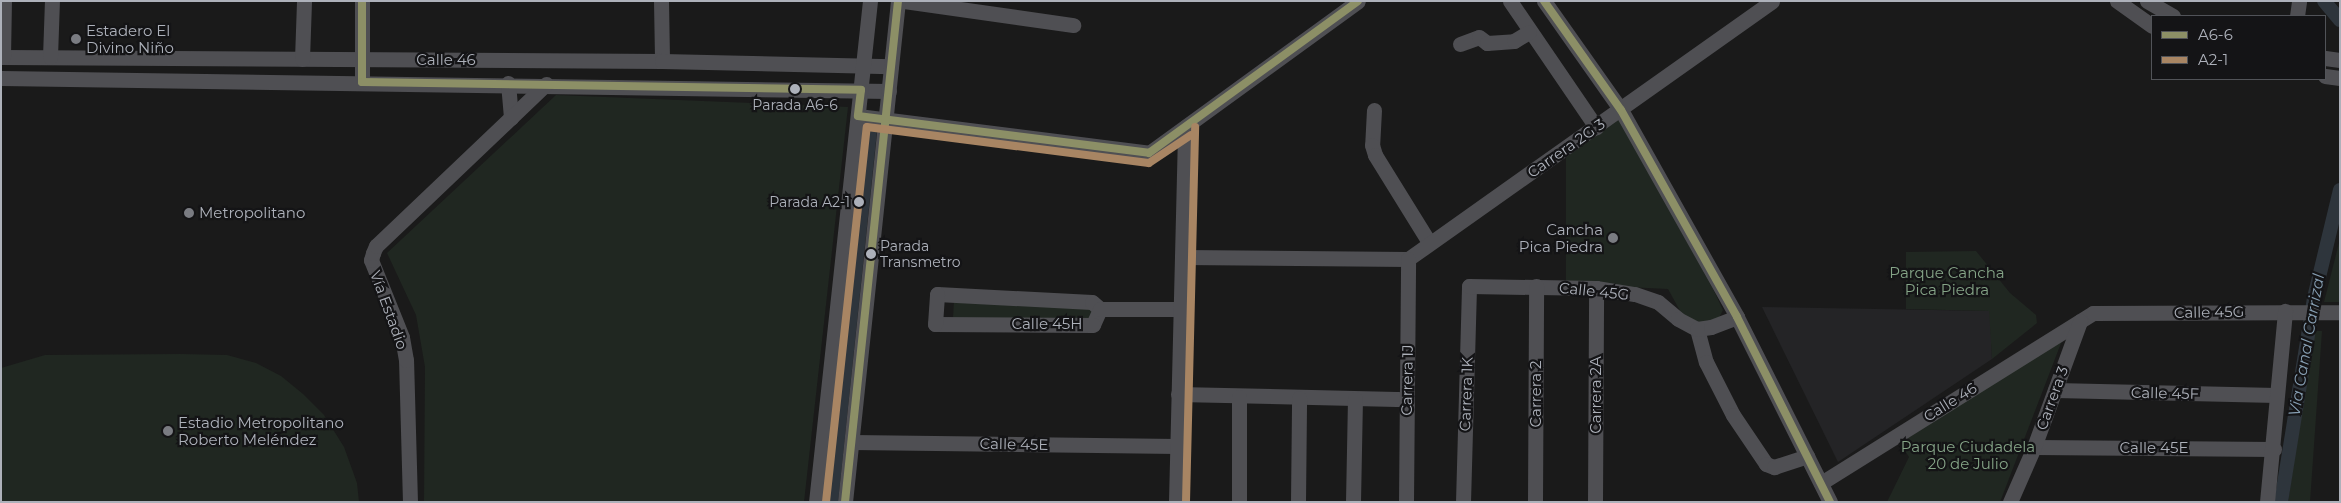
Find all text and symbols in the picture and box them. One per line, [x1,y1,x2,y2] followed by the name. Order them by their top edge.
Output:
[2151,15,2326,80] legend
[86,21,174,56] place label: Estadero El Divino Niño
[2198,25,2233,44] text: A6-6
[70,33,82,45] marker: Estadero El Divino Niño
[2198,50,2228,69] text: A2-1
[416,51,476,69] street label: Calle 46
[790,84,800,94] marker: Parada A6-6
[752,97,838,113] place label: Parada A6-6
[1524,115,1608,181] street label: Carrera 2G 3
[769,194,850,210] place label: Parada A2-1
[854,197,864,207] marker: Parada A2-1
[199,204,305,222] place label: Metropolitano
[183,207,195,219] marker: Metropolitano
[1519,220,1603,255] place label: Cancha Pica Piedra
[1607,232,1619,244] marker: Cancha Pica Piedra
[880,238,961,270] place label: Parada Transmetro
[866,249,876,259] marker: Parada Transmetro
[1889,263,2005,298] park label: Parque Cancha Pica Piedra
[366,268,412,352] street label: Vía Estadio
[2285,272,2329,418] water label: Via Canal Carrizal
[1558,278,1630,304] street label: Calle 45G
[2174,302,2244,322] street label: Calle 45G
[1012,315,1082,333] street label: Calle 45H
[1397,344,1417,416] street label: Carrera 1J
[1587,356,1605,434] street label: Carrera 2A
[1456,357,1476,431] street label: Carrera 1K
[1527,361,1545,427] street label: Carrera 2
[2032,364,2072,432] street label: Carrera 3
[1920,379,1980,425] street label: Calle 46
[2131,383,2199,403] street label: Calle 45F
[178,413,344,448] place label: Estadio Metropolitano Roberto Meléndez
[162,425,174,437] marker: Estadio Metropolitano Roberto Meléndez
[979,434,1049,454] street label: Calle 45E
[1901,437,2035,472] park label: Parque Ciudadela 20 de Julio
[2120,439,2188,457] street label: Calle 45E

